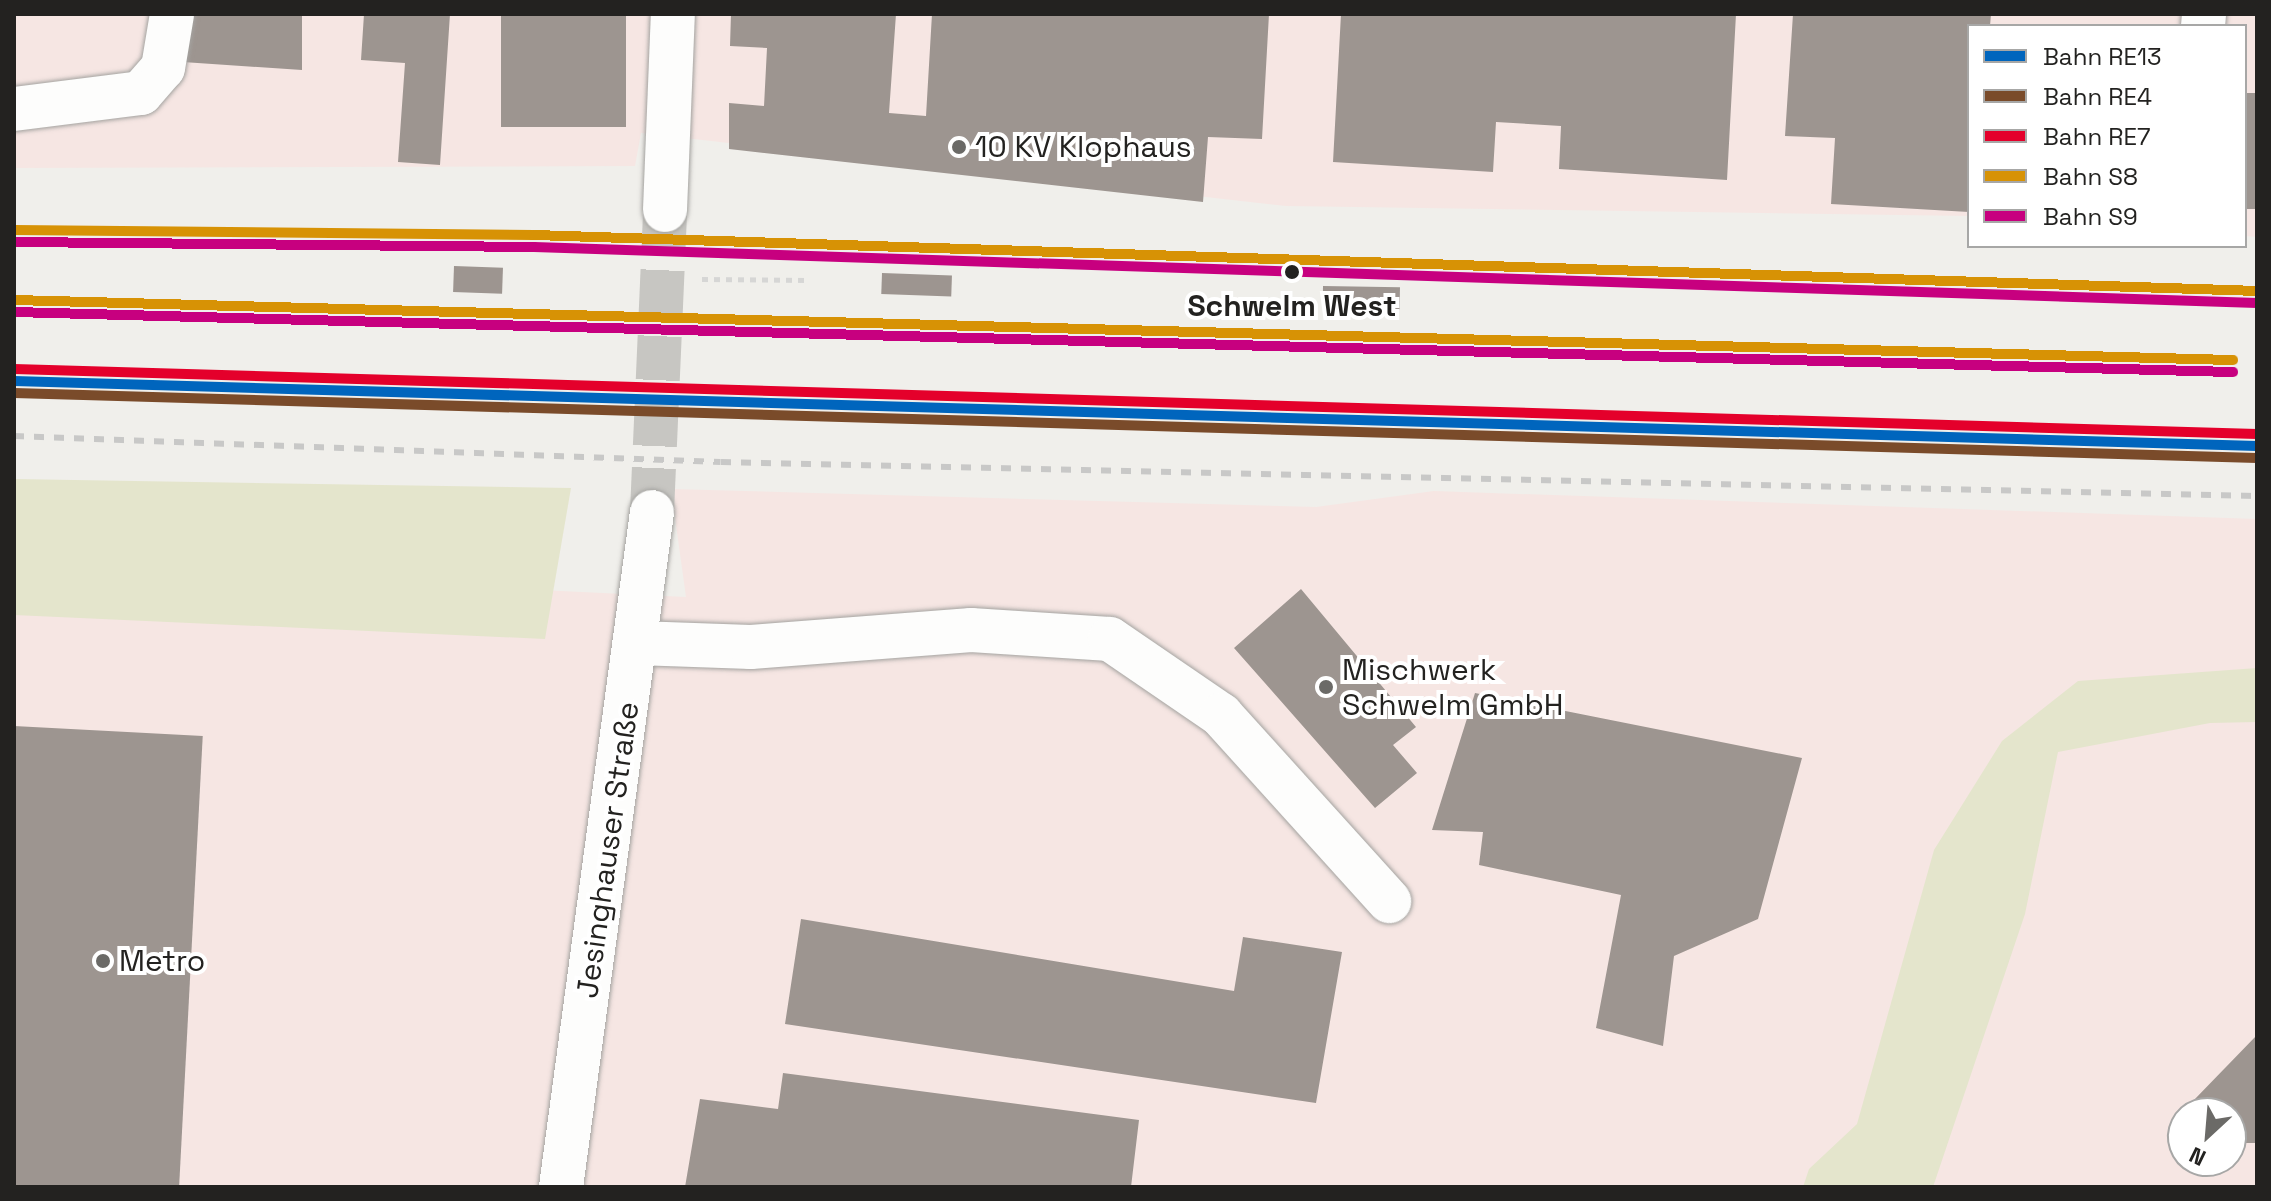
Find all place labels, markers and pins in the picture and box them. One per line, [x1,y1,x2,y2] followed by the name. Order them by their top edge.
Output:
[975,129,1192,165] place label: 10 KV Klophaus
[950,138,968,156] marker: 10 KV Klophaus
[1280,260,1304,284] marker: Schwelm West
[1187,288,1397,324] place label: Schwelm West
[1342,652,1564,722] place label: Mischwerk Schwelm GmbH
[1317,678,1335,696] marker: Mischwerk Schwelm GmbH
[119,943,205,979] place label: Metro
[94,952,112,970] marker: Metro

